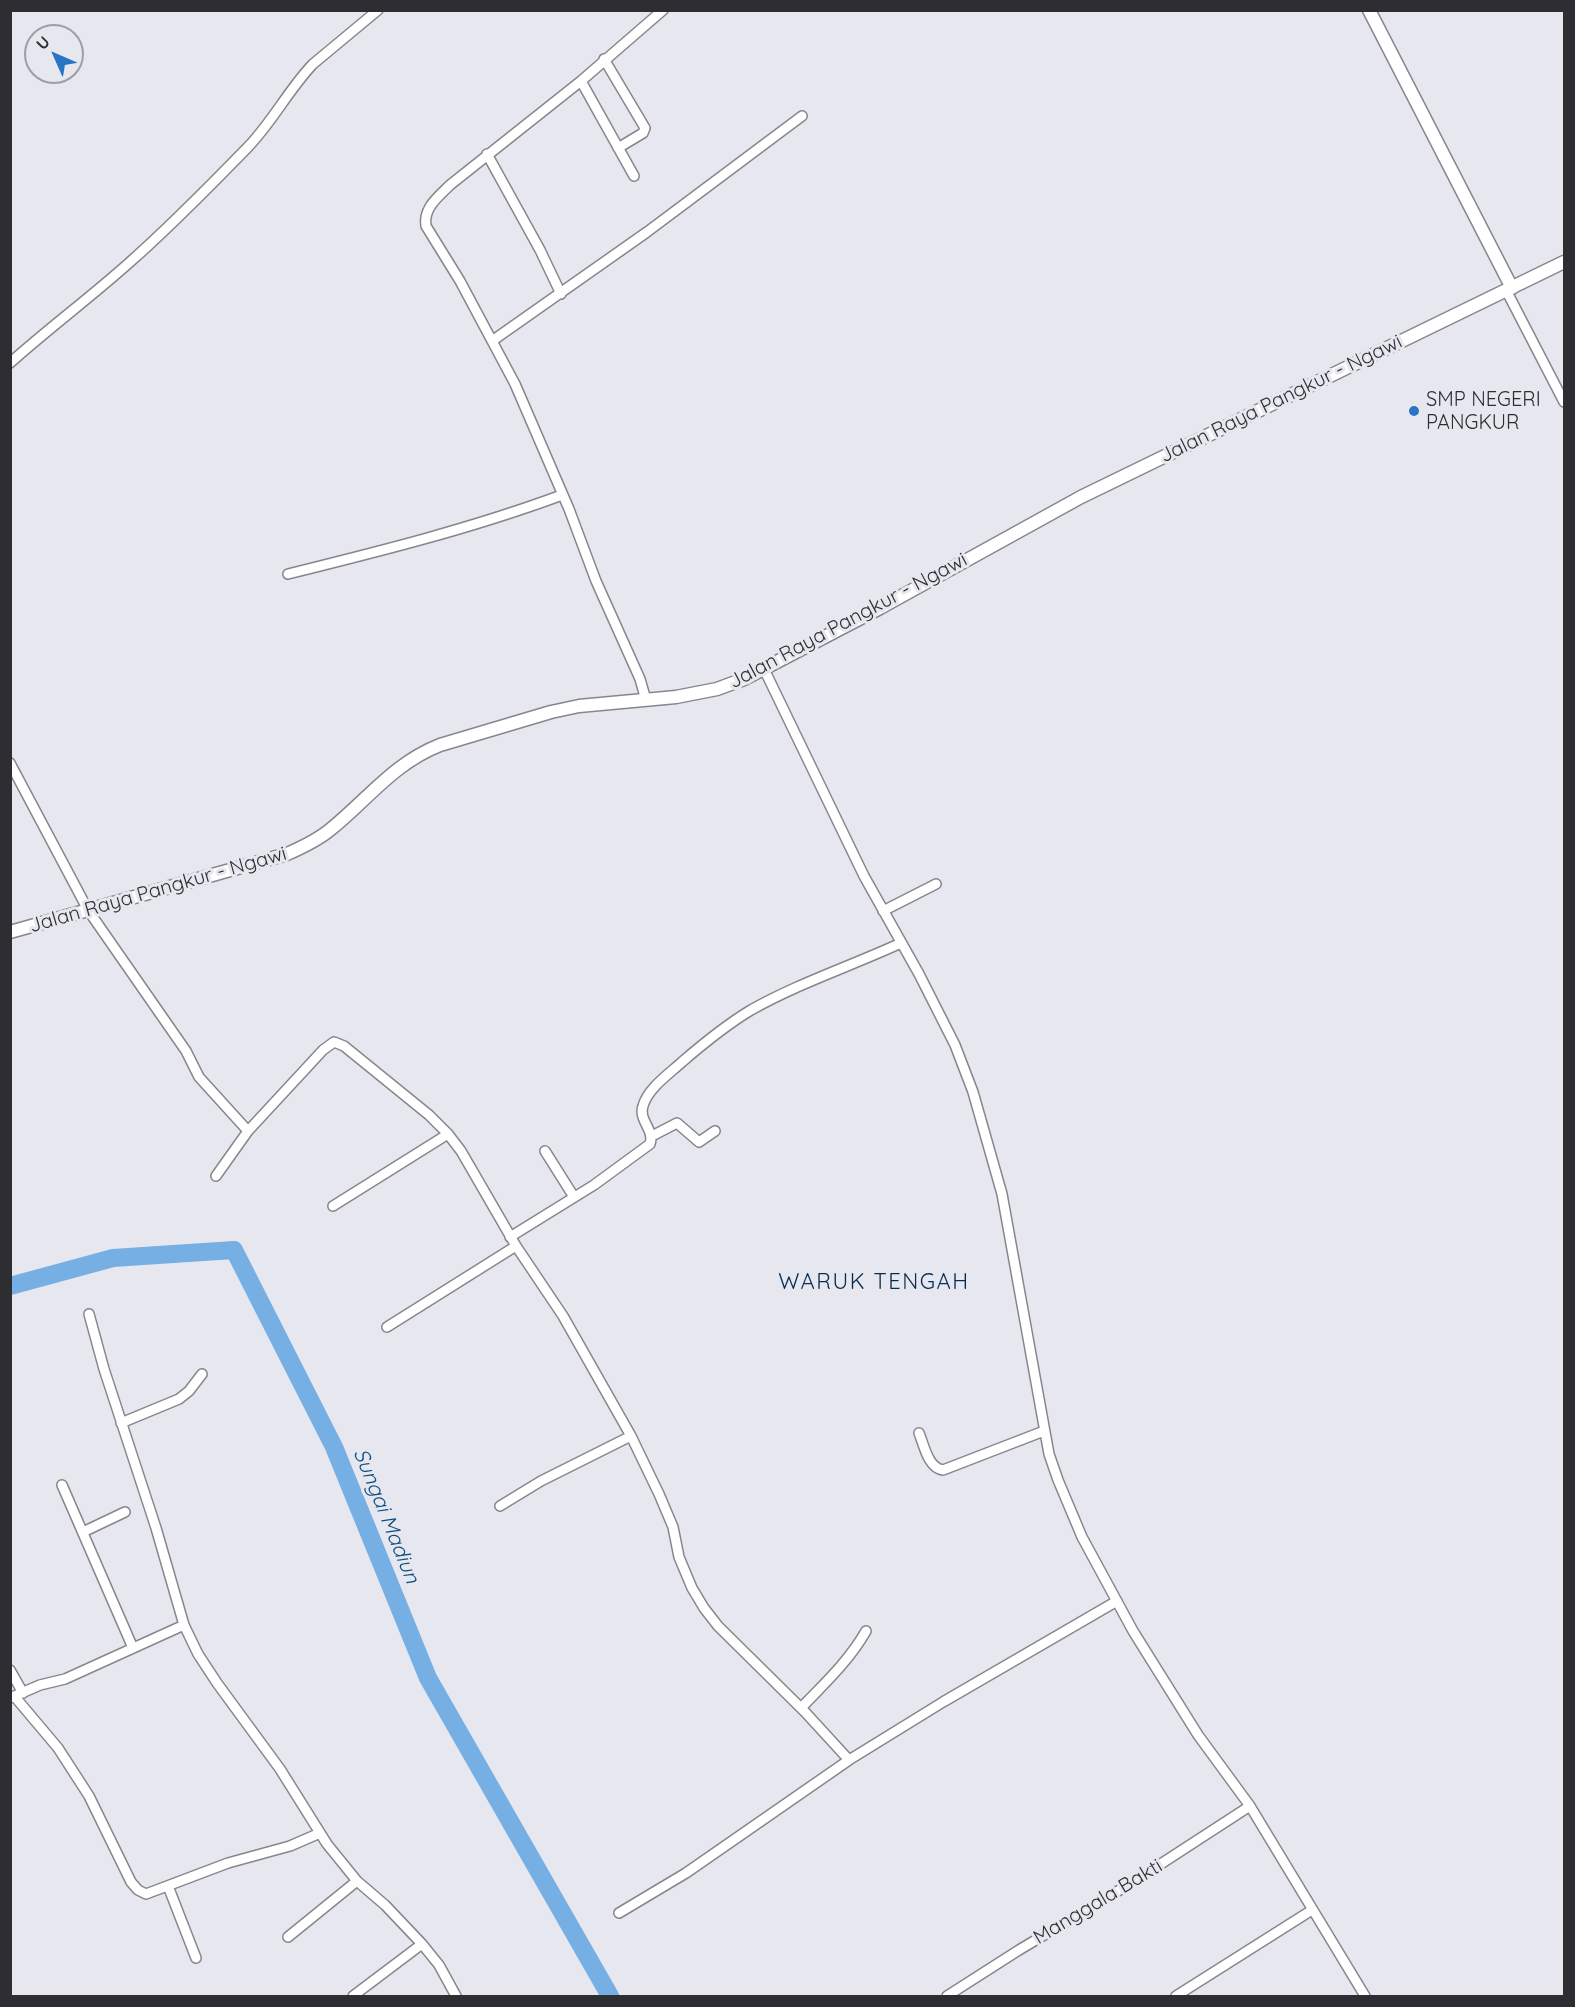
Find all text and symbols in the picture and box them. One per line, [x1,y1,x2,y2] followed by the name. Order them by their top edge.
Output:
[24,24,84,84] north arrow
[32,32,54,54] text: U
[1156,330,1406,468] street label: Jalan Raya Pangkur - Ngawi
[1426,388,1541,435] place label: SMP NEGERI PANGKUR
[1407,404,1421,418] marker: SMP NEGERI PANGKUR
[725,548,971,694] street label: Jalan Raya Pangkur - Ngawi
[27,842,289,938] street label: Jalan Raya Pangkur - Ngawi
[778,1269,970,1295] district label: WARUK TENGAH
[347,1445,425,1587] water label: Sungai Madiun
[1029,1854,1167,1950] street label: Manggala Bakti

